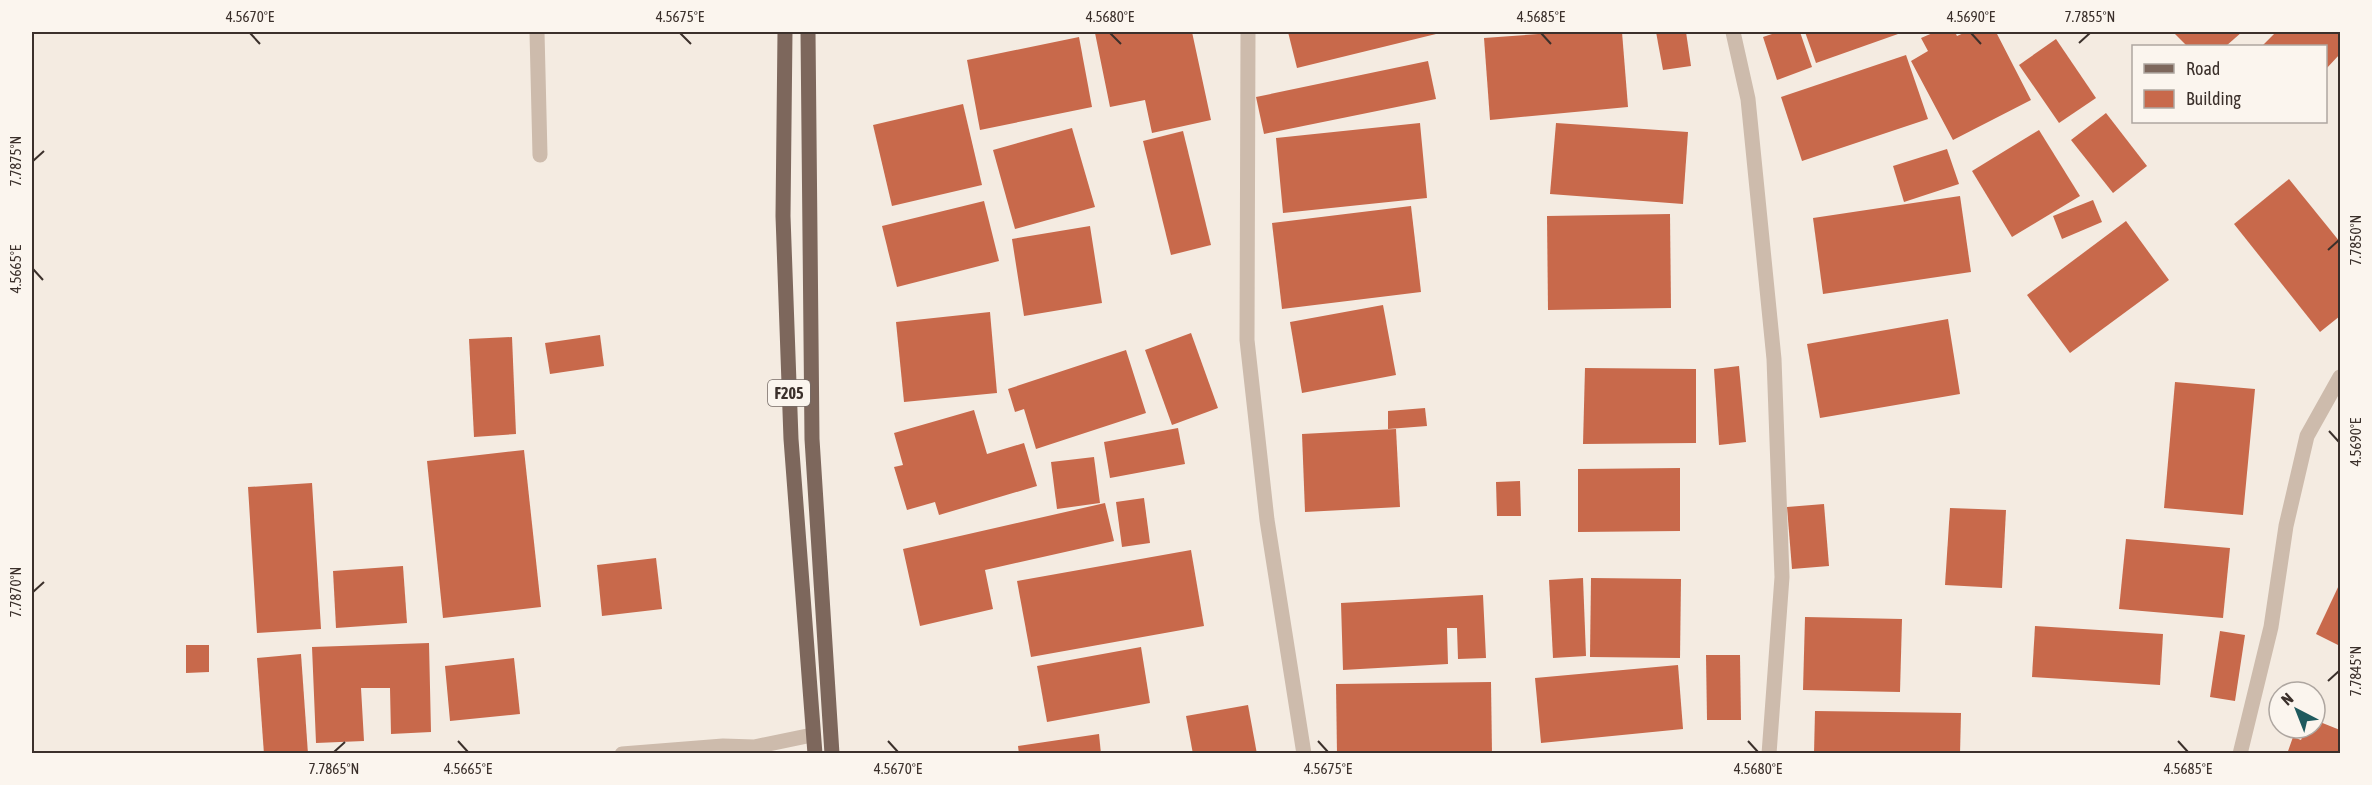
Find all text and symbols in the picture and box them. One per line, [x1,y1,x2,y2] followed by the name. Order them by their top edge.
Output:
[226,8,275,25] text: 4.5670°E
[656,8,705,25] text: 4.5675°E
[1086,8,1135,25] text: 4.5680°E
[1517,8,1566,25] text: 4.5685°E
[1947,8,1996,25] text: 4.5690°E
[2065,8,2115,25] text: 7.7855°N
[2132,45,2327,123] legend
[2186,58,2220,79] text: Road
[2186,88,2241,109] text: Building
[7,136,24,186] text: 7.7875°N
[2347,215,2364,265] text: 7.7850°N
[7,244,24,293] text: 4.5665°E
[768,380,810,406] road number: F205
[2347,417,2364,466] text: 4.5690°E
[7,567,24,617] text: 7.7870°N
[2347,646,2364,696] text: 7.7845°N
[2267,680,2327,740] north arrow
[2277,689,2296,709] text: N
[309,760,359,777] text: 7.7865°N
[444,760,493,777] text: 4.5665°E
[874,760,923,777] text: 4.5670°E
[1304,760,1353,777] text: 4.5675°E
[1734,760,1783,777] text: 4.5680°E
[2164,760,2213,777] text: 4.5685°E

